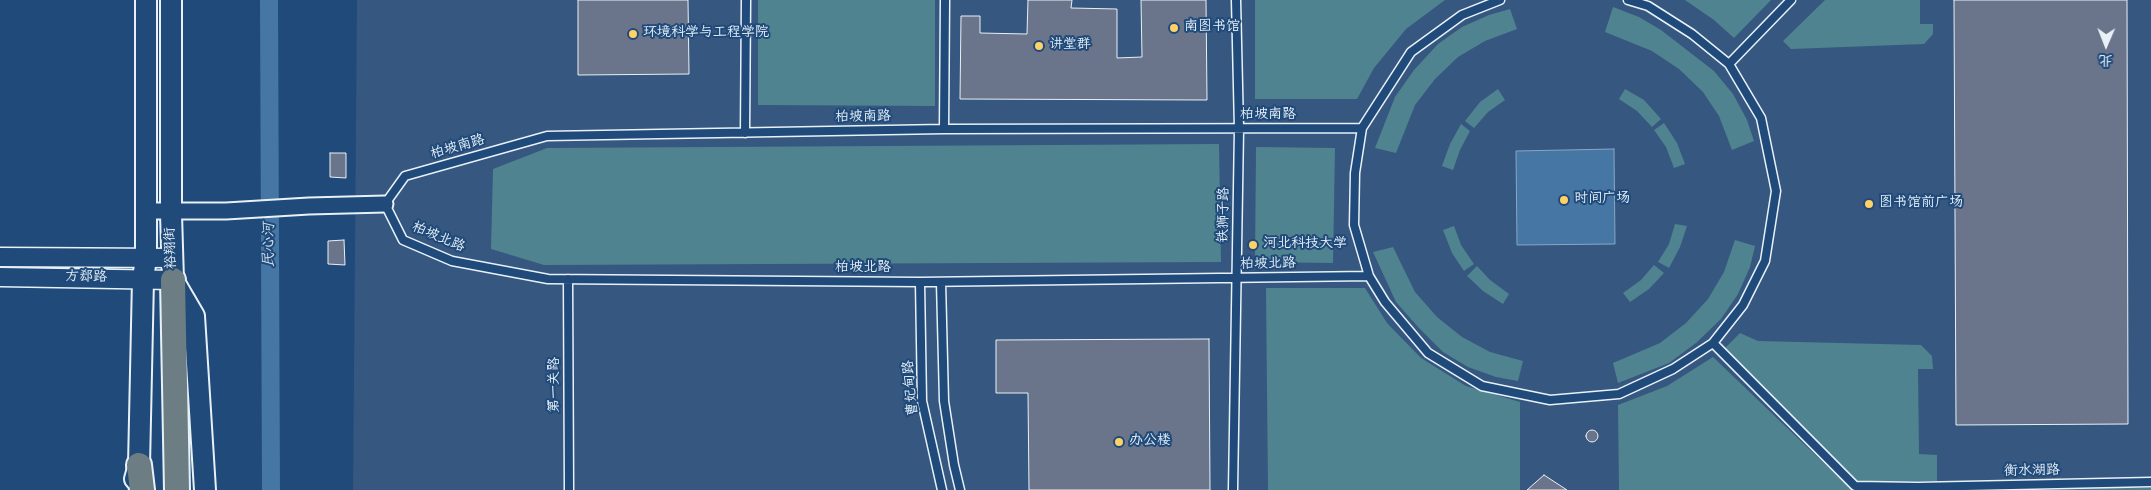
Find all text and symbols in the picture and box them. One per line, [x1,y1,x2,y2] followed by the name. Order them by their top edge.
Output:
[1184,20,1240,36] place label: 南图书馆
[2081,20,2131,70] north arrow
[1168,22,1180,34] marker: 南图书馆
[643,26,769,42] place label: 环境科学与工程学院
[627,28,639,40] marker: 环境科学与工程学院
[1049,38,1091,54] place label: 讲堂群
[1033,40,1045,52] marker: 讲堂群
[2099,49,2113,71] text: 北
[1240,108,1296,124] street label: 柏坡南路
[835,109,891,127] street label: 柏坡南路
[429,132,487,164] street label: 柏坡南路
[1216,187,1234,243] street label: 铁狮子路
[1574,192,1630,208] place label: 时间广场
[1558,194,1570,206] marker: 时间广场
[1879,196,1963,212] place label: 图书馆前广场
[1863,198,1875,210] marker: 图书馆前广场
[409,219,467,257] street label: 柏坡北路
[261,223,279,267] water label: 民心河
[163,227,181,269] street label: 裕翔街
[1263,237,1347,253] place label: 河北科技大学
[1247,239,1259,251] marker: 河北科技大学
[1240,256,1296,274] street label: 柏坡北路
[835,261,891,277] street label: 柏坡北路
[65,269,107,287] street label: 方郄路
[548,357,564,413] street label: 第一关路
[901,359,923,417] street label: 曹妃甸路
[1129,434,1171,450] place label: 办公楼
[1113,436,1125,448] marker: 办公楼
[2004,463,2060,481] street label: 衡水湖路

